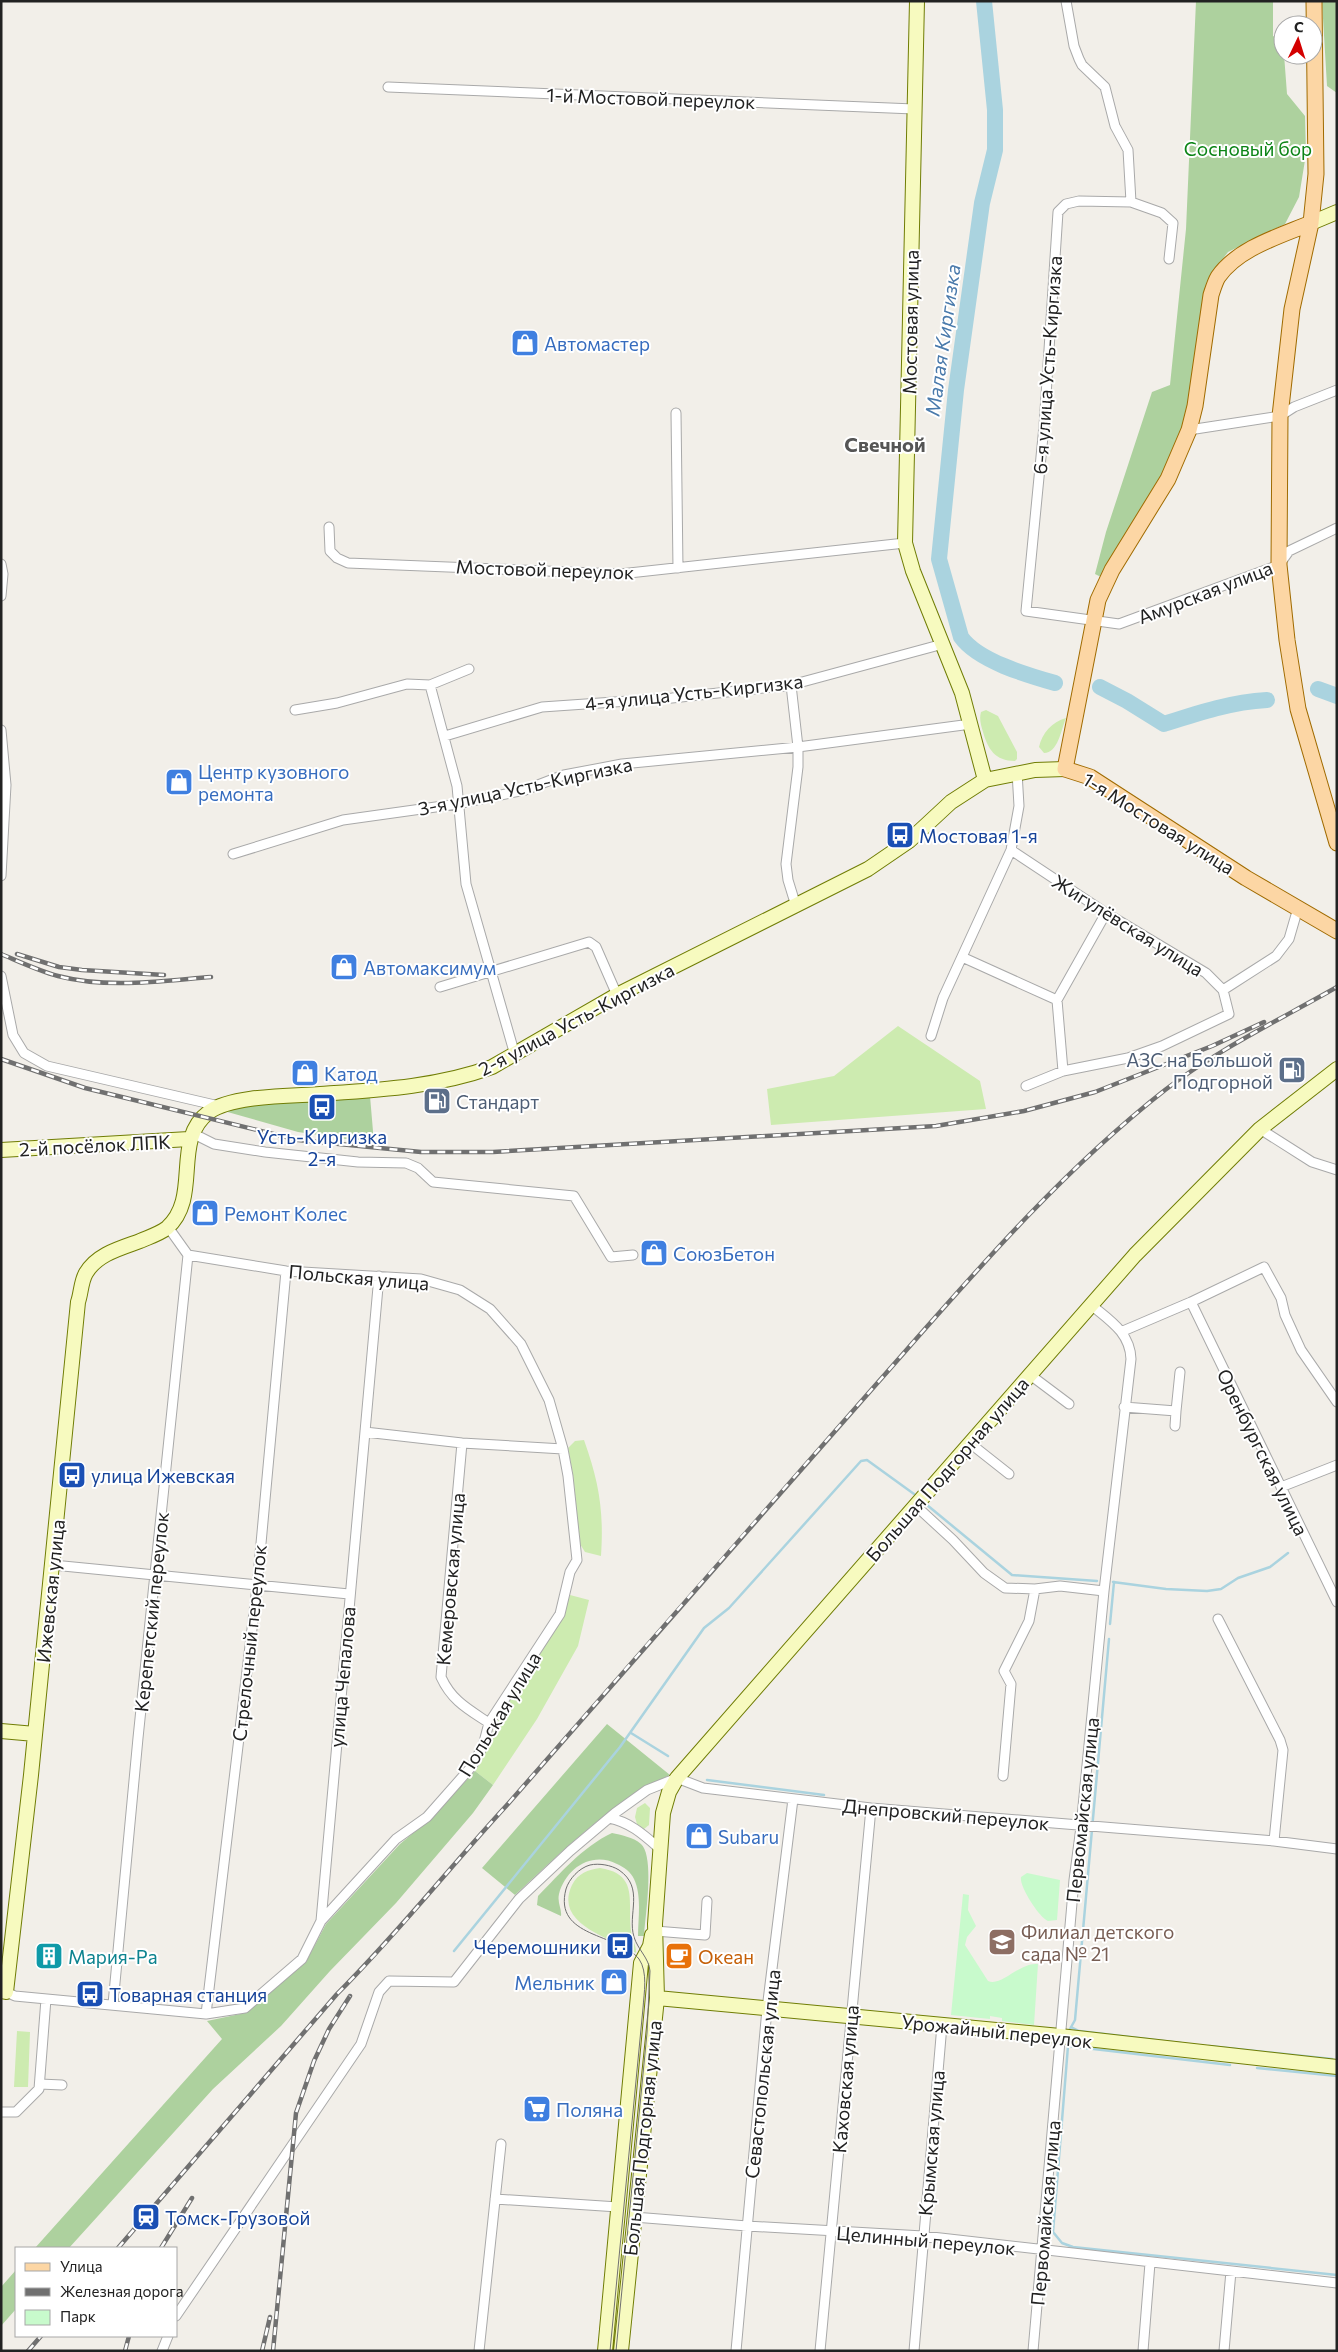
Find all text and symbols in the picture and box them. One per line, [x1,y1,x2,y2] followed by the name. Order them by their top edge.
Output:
[1273,15,1323,65] north arrow
[1294,18,1304,35] text: С
[546,83,756,113] street label: 1-й Мостовой переулок
[1184,137,1312,160] park label: Сосновый бор
[897,250,923,394] street label: Мостовая улица
[1028,255,1066,475] street label: 6-я улица Усть-Киргизка
[919,263,965,417] water label: Малая Киргизка
[510,328,540,358] shop icon: Автомастер
[544,332,650,355] place label: Автомастер
[844,432,926,456] district label: Свечной
[455,554,635,584] street label: Мостовой переулок
[1134,556,1276,628] street label: Амурская улица
[584,669,804,715] street label: 4-я улица Усть-Киргизка
[416,752,634,820] street label: 3-я улица Усть-Киргизка
[198,760,349,805] place label: Центр кузовного ремонта
[164,767,194,797] shop icon: Центр кузовного ремонта
[1079,767,1239,879] street label: 1-я Мостовая улица
[885,820,915,850] bus stop icon: Мостовая 1-я
[919,824,1038,847] place label: Мостовая 1-я
[1048,869,1208,981] street label: Жигулёвская улица
[329,952,359,982] shop icon: Автомаксимум
[363,956,496,979] place label: Автомаксимум
[474,958,678,1080] street label: 2-я улица Усть-Киргизка
[1126,1048,1273,1093] place label: АЗС на Большой Подгорной
[1277,1055,1307,1085] fuel station icon: АЗС на Большой Подгорной
[290,1058,320,1088] shop icon: Катод
[324,1062,378,1085] place label: Катод
[422,1086,452,1116] fuel station icon: Стандарт
[456,1090,539,1113] place label: Стандарт
[307,1092,337,1122] bus stop icon: Усть-Киргизка 2-я
[257,1125,387,1170] place label: Усть-Киргизка 2-я
[18,1130,172,1160] street label: 2-й посёлок ЛПК
[190,1198,220,1228] shop icon: Ремонт Колес
[224,1202,348,1225] place label: Ремонт Колес
[639,1238,669,1268] shop icon: СоюзБетон
[673,1242,775,1265] place label: СоюзБетон
[288,1259,430,1295] street label: Польская улица
[1213,1365,1313,1539] street label: Оренбургская улица
[861,1372,1033,1566] street label: Большая Подгорная улица
[57,1460,87,1490] bus stop icon: улица Ижевская
[91,1464,235,1487] place label: улица Ижевская
[431,1492,469,1666] street label: Кемеровская улица
[129,1511,173,1713] street label: Керепетский переулок
[31,1518,69,1664] street label: Ижевская улица
[227,1543,271,1743] street label: Стрелочный переулок
[324,1606,360,1748] street label: улица Чепалова
[453,1648,545,1780] street label: Польская улица
[1061,1716,1103,1904] street label: Первомайская улица
[842,1794,1050,1834] street label: Днепровский переулок
[684,1821,714,1851] shop icon: Subaru
[718,1825,779,1848] place label: Subaru
[1021,1920,1174,1965] place label: Филиал детского сада № 21
[987,1927,1017,1957] school or university icon: Филиал детского сада № 21
[605,1931,635,1961] bus stop icon: Черемошники
[474,1935,601,1958] place label: Черемошники
[34,1941,64,1971] building icon: Мария-Ра
[664,1941,694,1971] cafe icon: Океан
[68,1945,158,1968] place label: Мария-Ра
[698,1945,754,1968] place label: Океан
[599,1967,629,1997] shop icon: Мельник
[740,1968,784,2180] street label: Севастопольская улица
[514,1971,595,1994] place label: Мельник
[75,1979,105,2009] bus stop icon: Товарная cтанция
[109,1983,267,2006] place label: Товарная cтанция
[827,2004,863,2154] street label: Каховская улица
[900,2010,1094,2052] street label: Урожайный переулок
[618,2019,666,2257] street label: Большая Подгорная улица
[913,2069,949,2217] street label: Крымская улица
[522,2094,552,2124] supermarket icon: Поляна
[556,2098,623,2121] place label: Поляна
[1025,2119,1065,2307] street label: Первомайская улица
[131,2202,161,2232] station icon: Томск-Грузовой
[165,2206,310,2229] place label: Томск-Грузовой
[835,2221,1017,2259] street label: Целинный переулок
[15,2247,178,2337] legend
[60,2257,102,2275] text: Улица
[60,2282,184,2300] text: Железная дорога
[60,2307,96,2325] text: Парк

